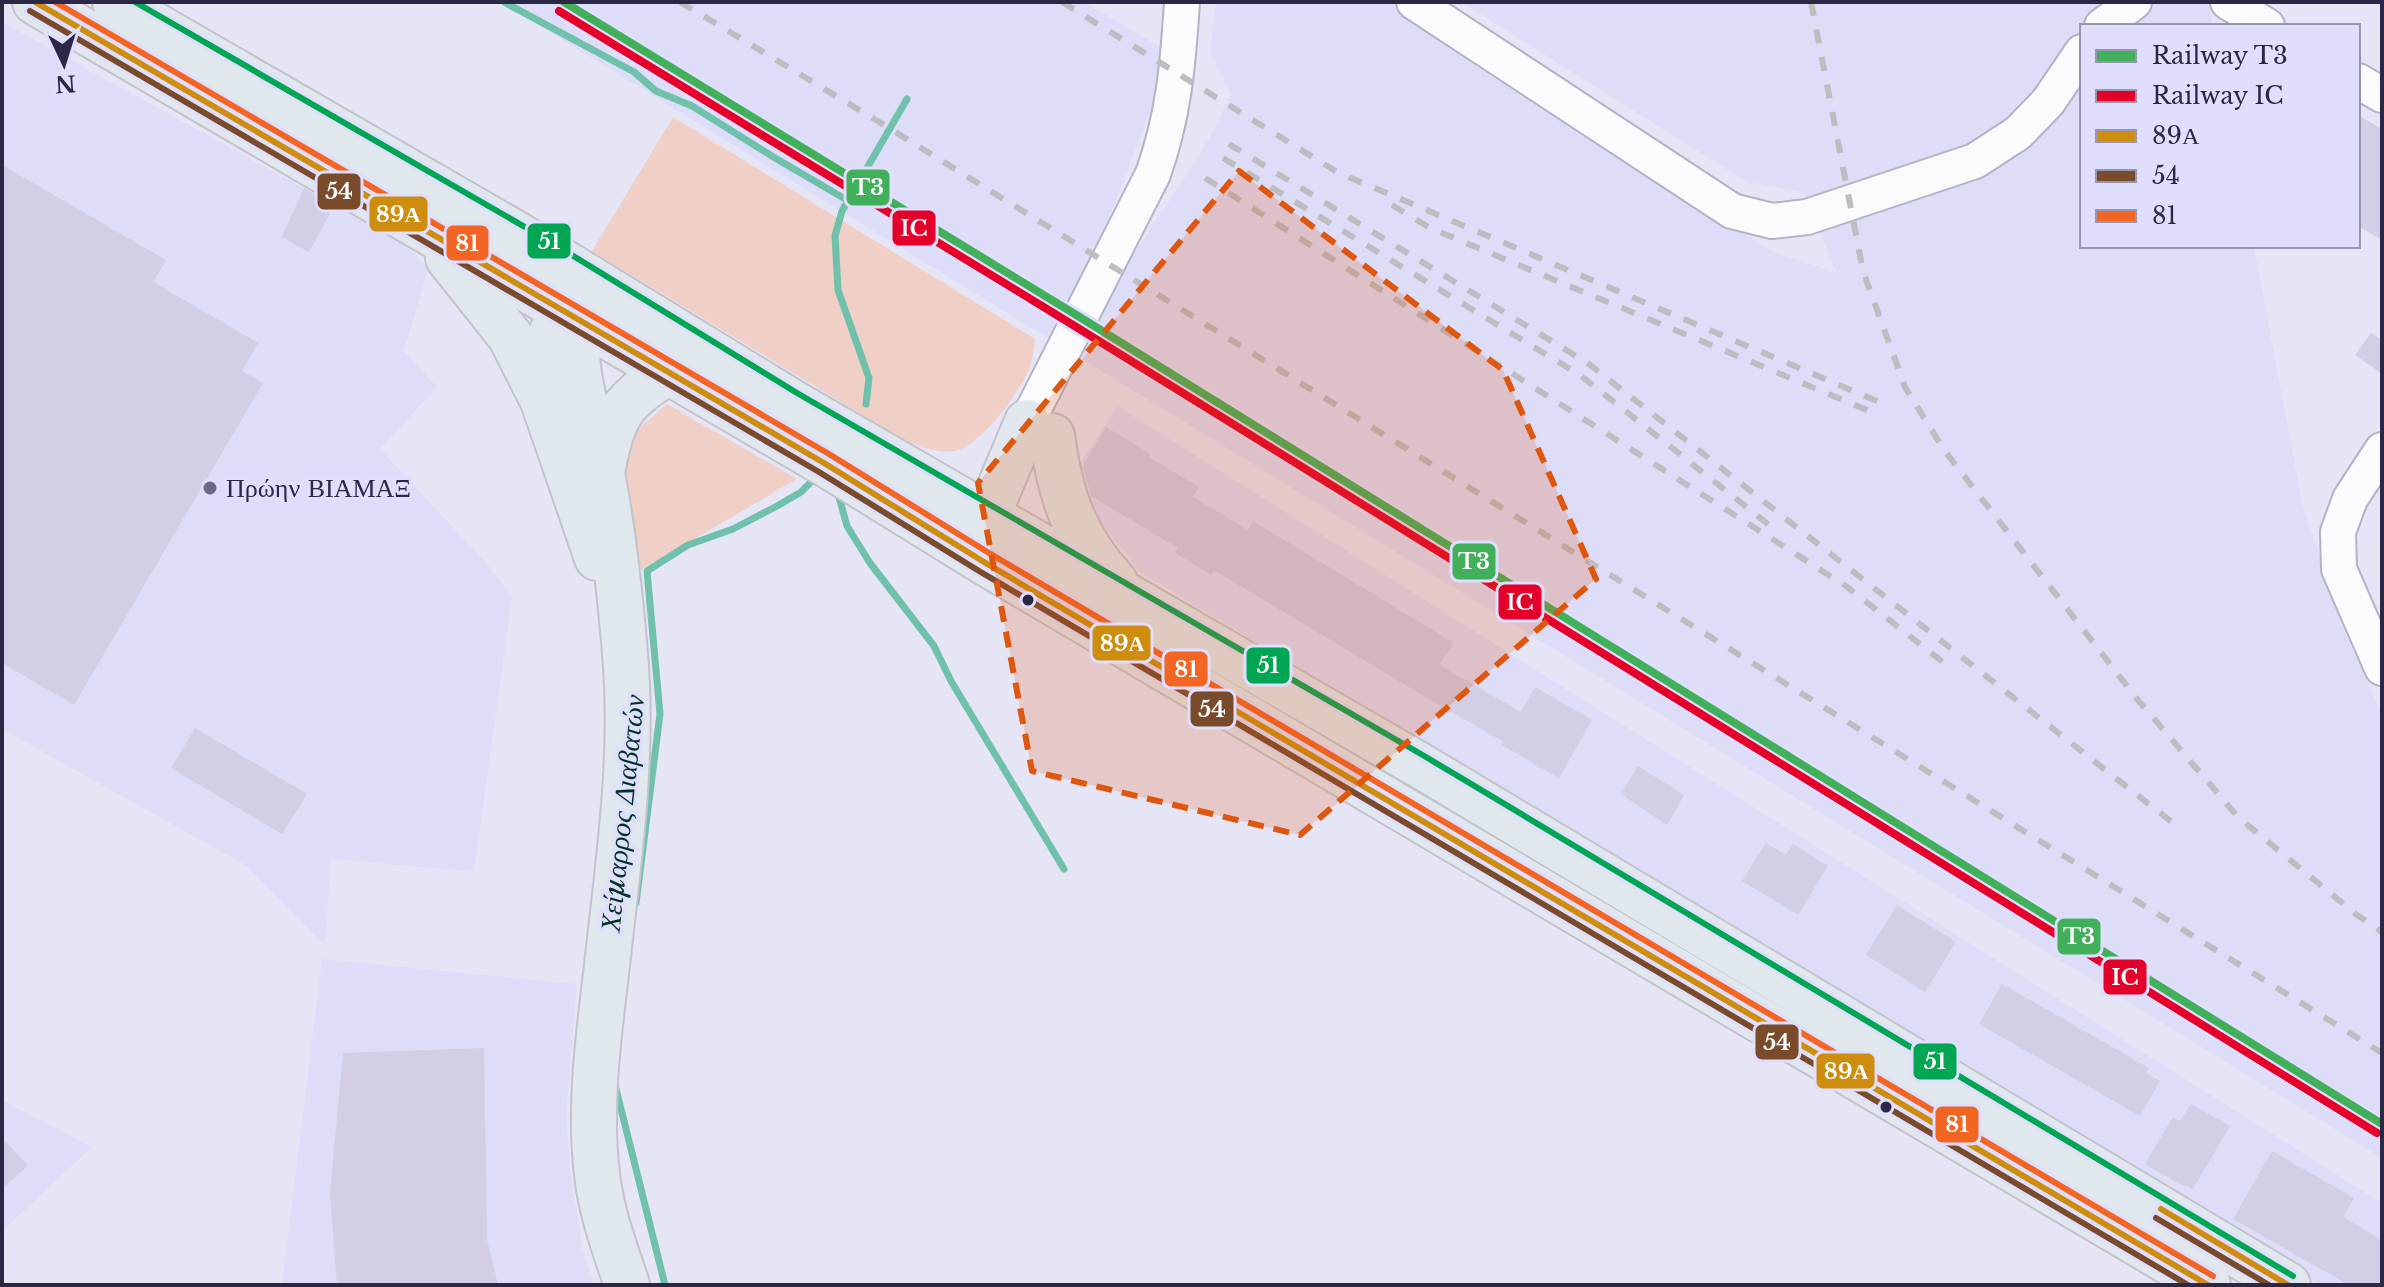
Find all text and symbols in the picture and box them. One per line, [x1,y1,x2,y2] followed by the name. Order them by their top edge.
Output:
[24,24,104,104] north arrow
[2080,24,2360,248] legend
[2152,41,2288,70] text: Railway T3
[54,69,77,98] text: N
[2152,81,2284,110] text: Railway IC
[2152,121,2200,150] text: 89Α
[2152,161,2180,190] text: 54
[845,168,891,207] line badge: T3
[316,172,362,211] line badge: 54
[852,174,884,201] text: T3
[325,178,353,205] text: 54
[368,195,429,233] line badge: 89Α
[376,201,420,228] text: 89Α
[2152,201,2177,230] text: 81
[891,209,937,247] line badge: IC
[900,215,928,242] text: IC
[526,222,572,260] line badge: 51
[445,224,490,262] line badge: 81
[538,228,561,255] text: 51
[455,230,479,257] text: 81
[226,472,411,504] place label: Πρώην ΒΙΑΜΑΞ
[201,479,219,497] marker: Πρώην ΒΙΑΜΑΞ
[1451,542,1497,581] line badge: T3
[1458,548,1490,575] text: T3
[1497,583,1543,621] line badge: IC
[1506,589,1534,616] text: IC
[1020,592,1036,608] unlabelled marker
[1091,624,1152,662] line badge: 89Α
[1100,630,1144,657] text: 89Α
[1245,646,1291,685] line badge: 51
[1163,650,1209,688] line badge: 81
[1257,652,1280,679] text: 51
[1174,656,1198,683] text: 81
[1189,690,1235,728] line badge: 54
[593,692,652,934] water label: Χείμαρρος Διαβατών
[1198,696,1226,723] text: 54
[2056,917,2102,956] line badge: T3
[2063,923,2095,950] text: T3
[2102,958,2148,996] line badge: IC
[2111,964,2139,991] text: IC
[1754,1023,1800,1061] line badge: 54
[1763,1029,1791,1056] text: 54
[1912,1042,1958,1081] line badge: 51
[1924,1048,1947,1075] text: 51
[1815,1052,1876,1090] line badge: 89Α
[1824,1058,1868,1085] text: 89Α
[1878,1099,1894,1115] unlabelled marker
[1934,1105,1980,1144] line badge: 81
[1945,1111,1969,1138] text: 81

